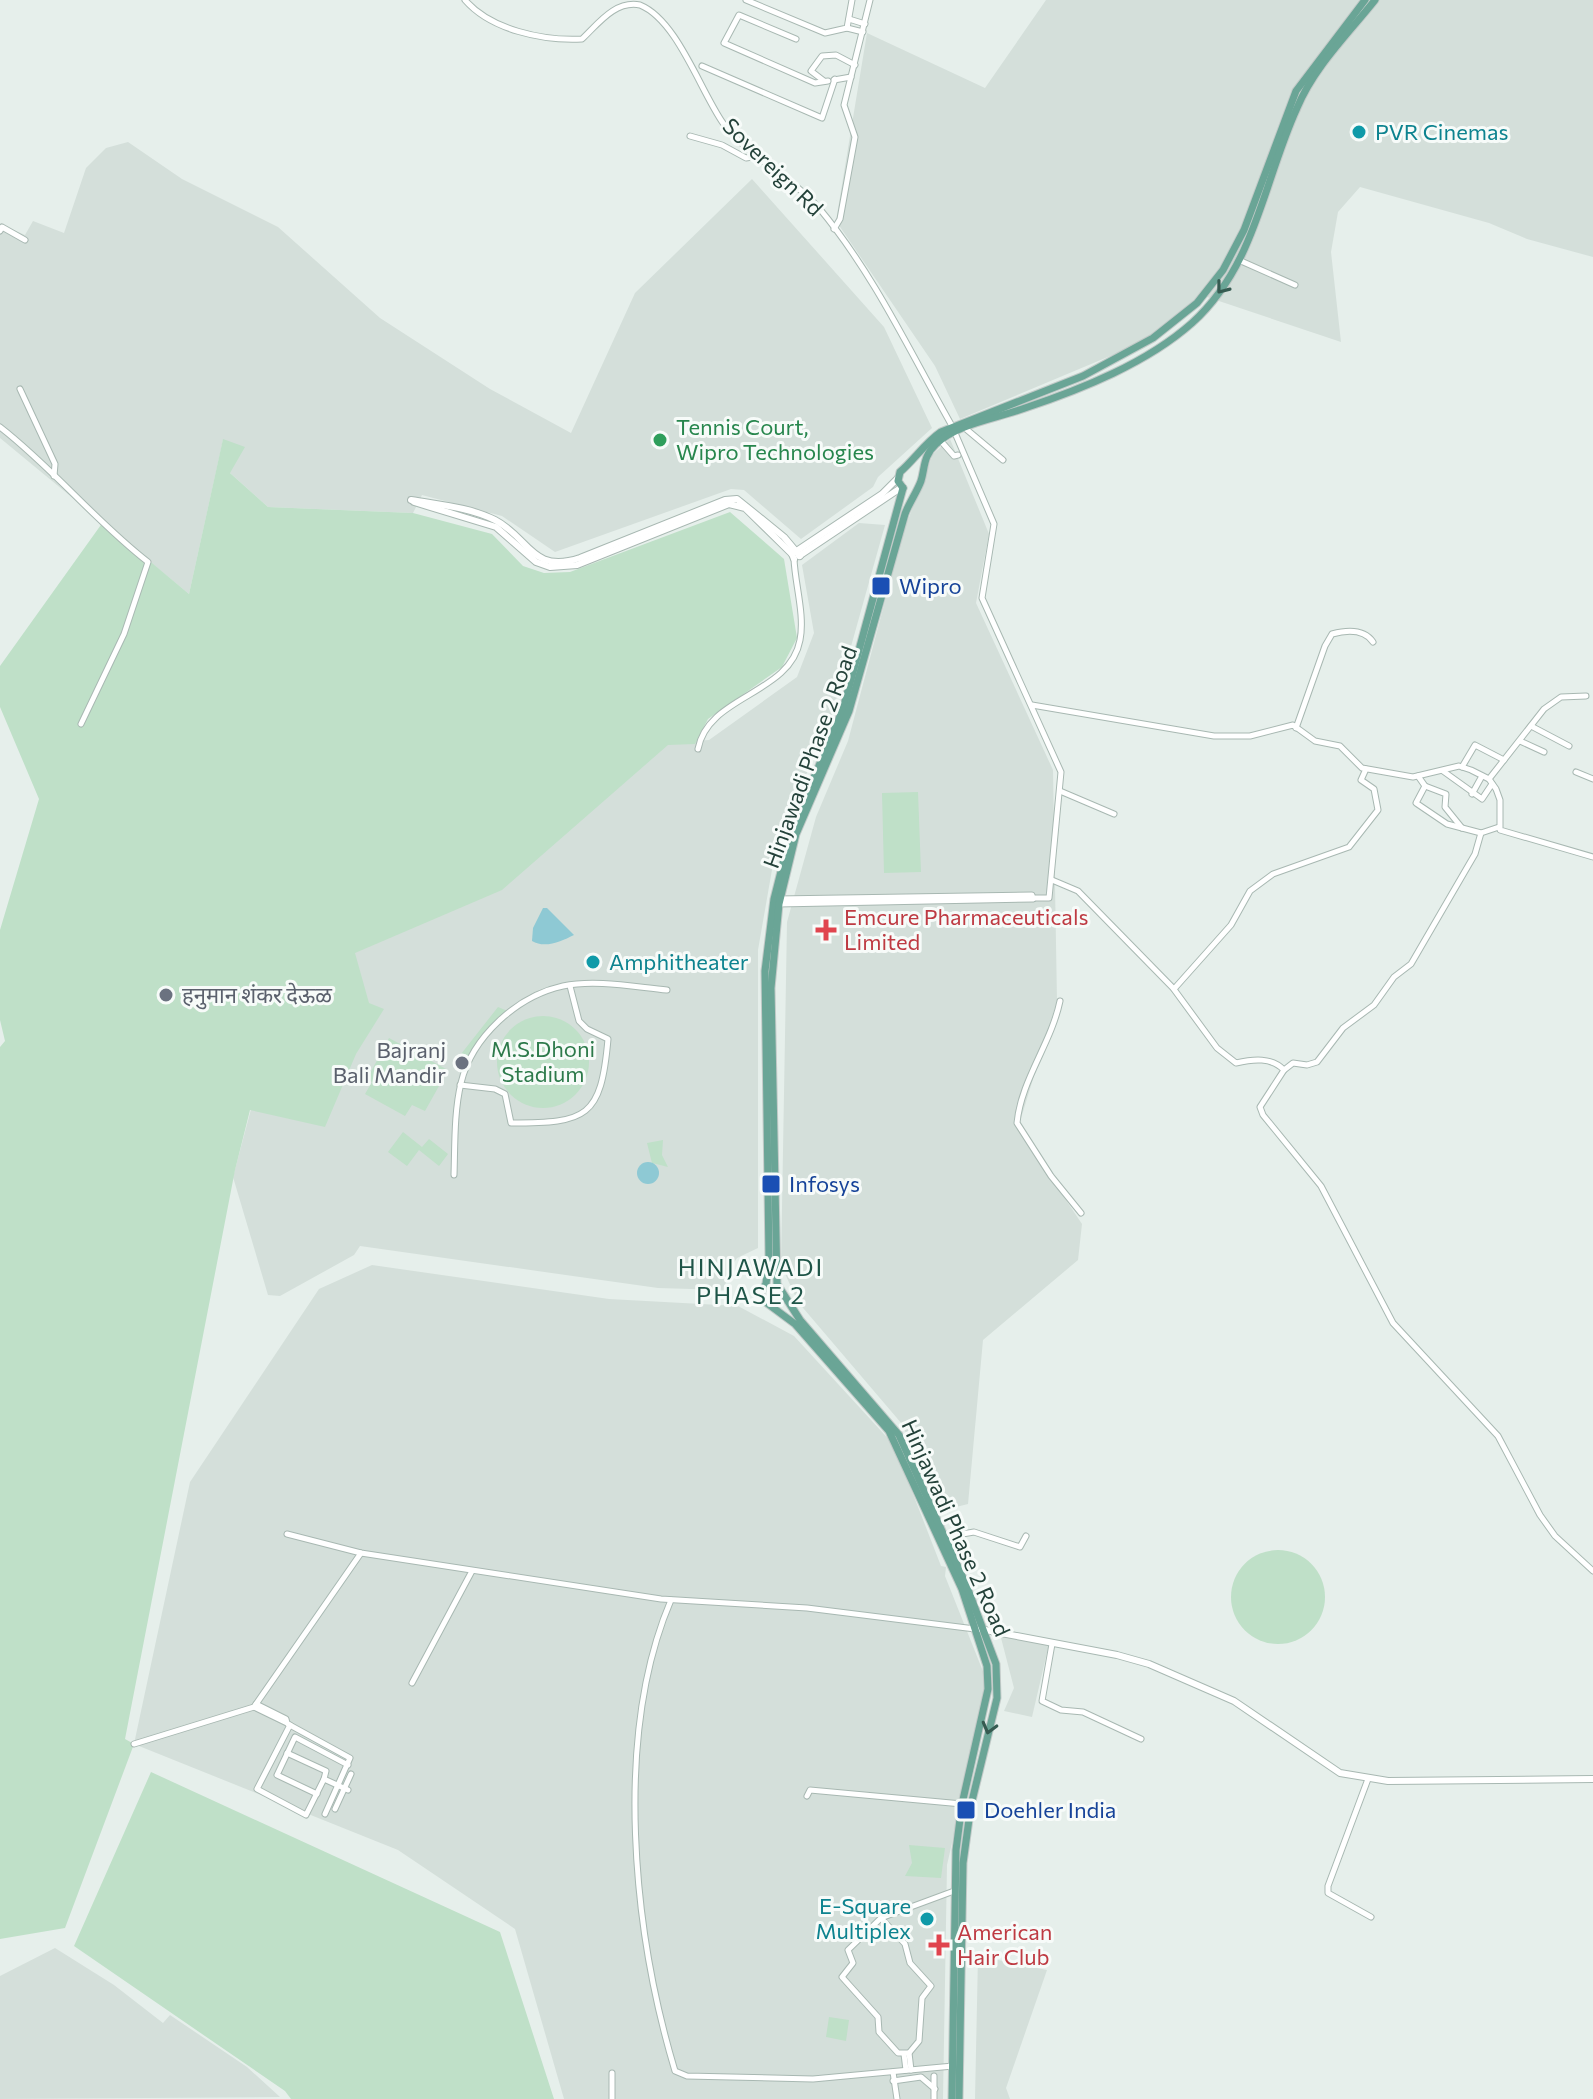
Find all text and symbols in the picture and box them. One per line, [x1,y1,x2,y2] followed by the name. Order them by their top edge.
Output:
[717,112,829,221] street label: Sovereign Rd
[1375,118,1508,145] place label: PVR Cinemas
[1350,123,1368,141] marker: PVR Cinemas
[1218,279,1232,294] one-way arrow
[676,413,874,465] place label: Tennis Court, Wipro Technologies
[651,431,669,449] marker: Tennis Court, Wipro Technologies
[899,572,962,599] place label: Wipro
[870,575,892,597] marker: Wipro
[757,642,862,872] street label: Hinjawadi Phase 2 Road
[844,903,1088,955] place label: Emcure Pharmaceuticals Limited
[815,919,837,941] marker: Emcure Pharmaceuticals Limited
[609,948,749,975] place label: Amphitheater
[584,953,602,971] marker: Amphitheater
[182,981,333,1010] place label: हनुमान शंकर देऊळ
[157,986,175,1004] marker: हनुमान शंकर देऊळ
[491,1035,595,1087] park label: M.S.Dhoni Stadium
[333,1036,446,1088] place label: Bajranj Bali Mandir
[453,1054,471,1072] marker: Bajranj Bali Mandir
[789,1170,860,1197] place label: Infosys
[760,1173,782,1195] marker: Infosys
[678,1252,824,1309] district label: HINJAWADI PHASE 2
[896,1415,1017,1640] street label: Hinjawadi Phase 2 Road
[981,1721,998,1735] one-way arrow
[984,1796,1116,1823] place label: Doehler India
[955,1799,977,1821] marker: Doehler India
[816,1892,911,1944] place label: E-Square Multiplex
[918,1910,936,1928] marker: E-Square Multiplex
[957,1918,1052,1970] place label: American Hair Club
[928,1934,950,1956] marker: American Hair Club

